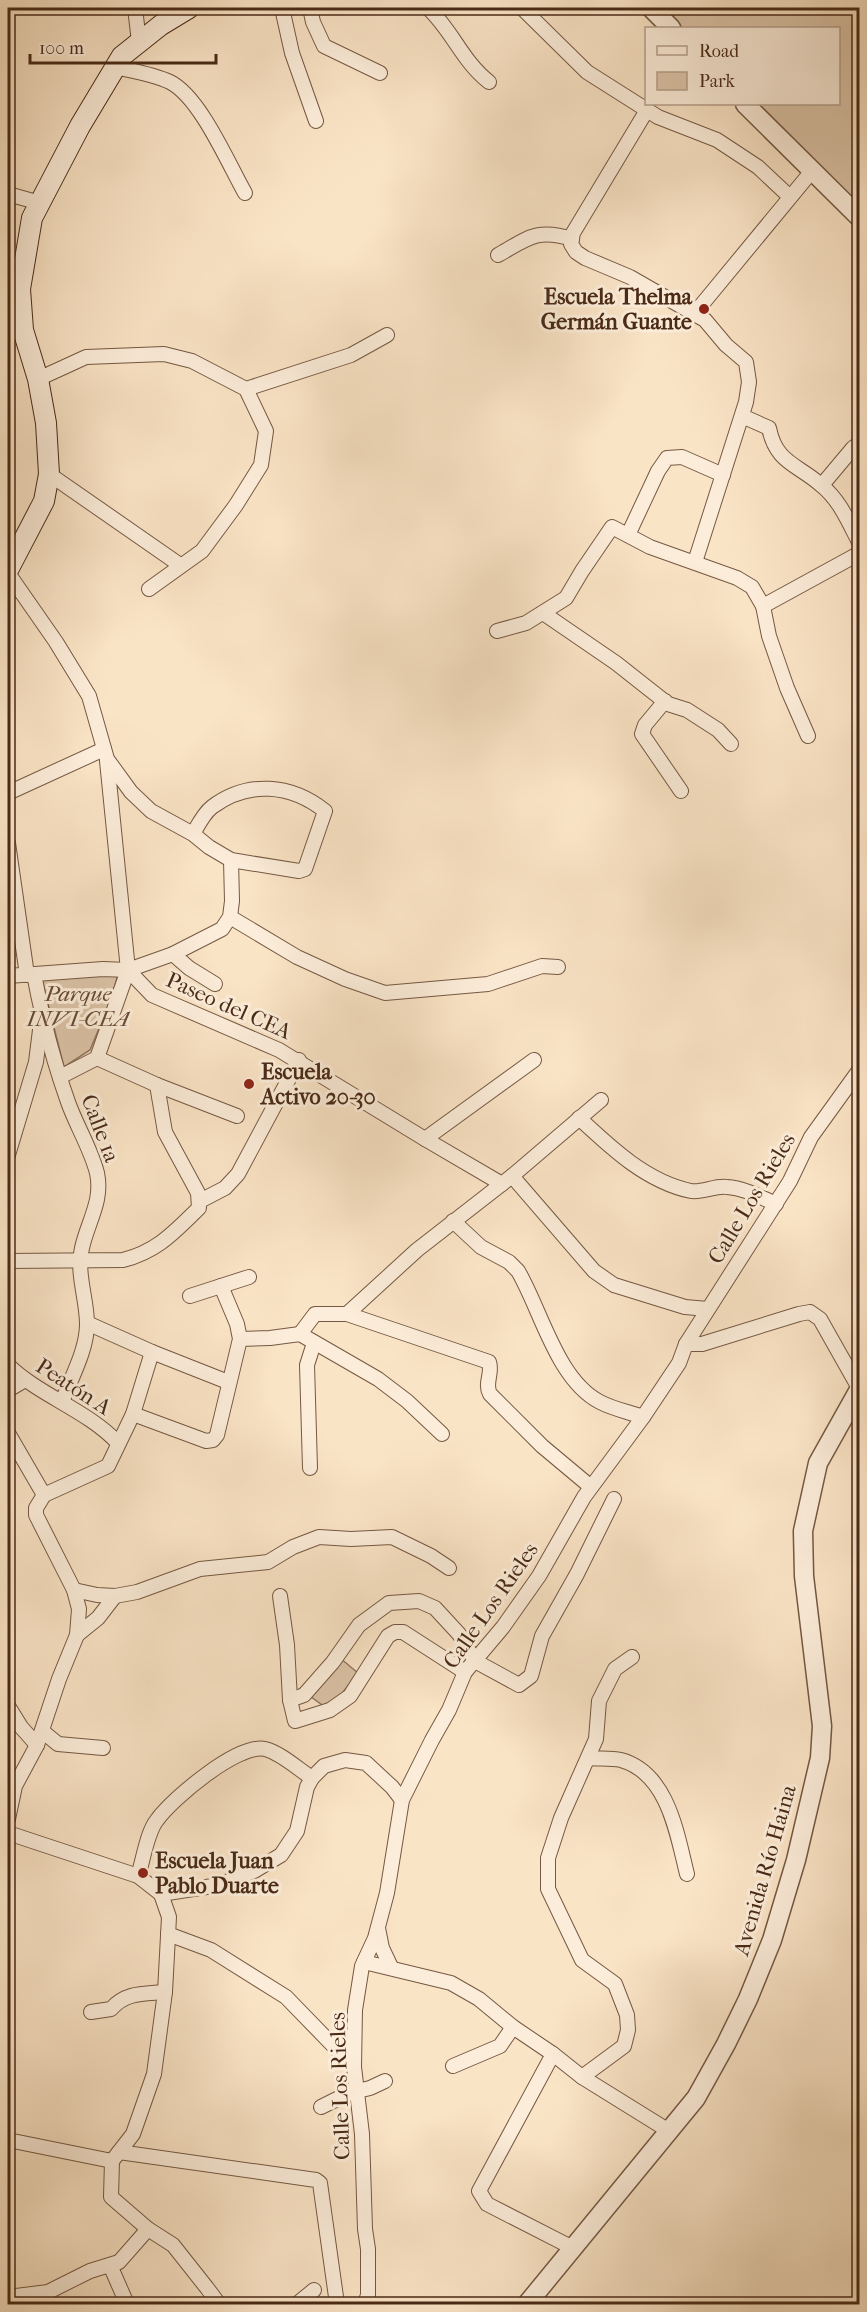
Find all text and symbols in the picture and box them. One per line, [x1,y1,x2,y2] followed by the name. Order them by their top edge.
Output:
[30,27,216,65] scale bar
[645,27,840,105] legend
[39,38,84,59] text: 100 m
[699,41,739,62] text: Road
[699,71,736,92] text: Park
[541,284,693,335] place label: Escuela Thelma Germán Guante
[697,302,711,316] marker: Escuela Thelma Germán Guante
[162,967,296,1045] street label: Paseo del CEA
[26,981,131,1032] park label: Parque INVI-CEA
[259,1059,376,1110] place label: Escuela Activo 20-30
[242,1077,256,1091] marker: Escuela Activo 20-30
[75,1091,125,1167] street label: Calle 1a
[703,1128,801,1269] street label: Calle Los Rieles
[31,1353,117,1421] street label: Peatón A
[438,1538,544,1674] street label: Calle Los Rieles
[728,1781,802,1960] street label: Avenida Río Haina
[155,1848,279,1899] place label: Escuela Juan Pablo Duarte
[136,1866,150,1880] marker: Escuela Juan Pablo Duarte
[324,2012,356,2160] street label: Calle Los Rieles

